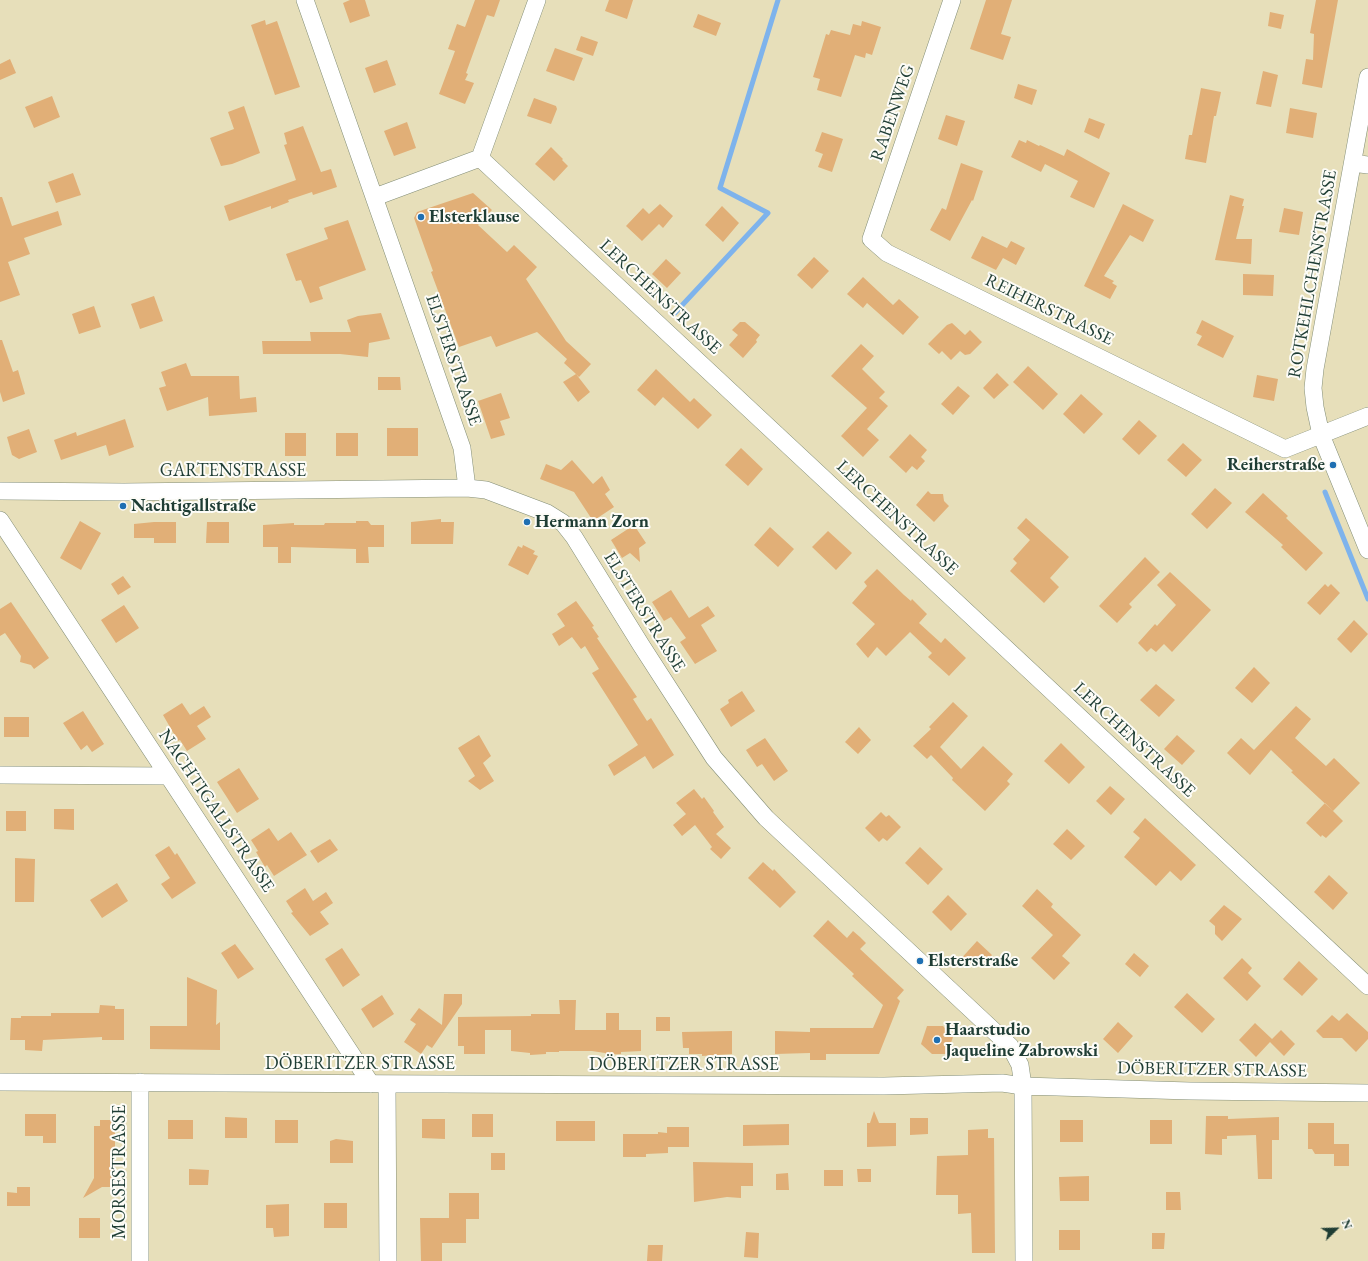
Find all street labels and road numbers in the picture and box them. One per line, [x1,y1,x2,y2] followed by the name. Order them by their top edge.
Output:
[866,62,920,164] street label: RABENWEG
[1284,168,1342,380] street label: ROTKEHLCHENSTRASSE
[595,235,725,359] street label: LERCHENSTRASSE
[981,270,1117,350] street label: REIHERSTRASSE
[420,292,486,428] street label: ELSTERSTRASSE
[832,456,962,580] street label: LERCHENSTRASSE
[160,460,306,482] street label: GARTENSTRASSE
[598,548,690,676] street label: ELSTERSTRASSE
[1069,678,1199,802] street label: LERCHENSTRASSE
[153,726,279,896] street label: NACHTIGALLSTRASSE
[265,1053,455,1075] street label: DÖBERITZER STRASSE
[589,1054,779,1076] street label: DÖBERITZER STRASSE
[1117,1058,1307,1082] street label: DÖBERITZER STRASSE
[109,1105,131,1239] street label: MORSESTRASSE

